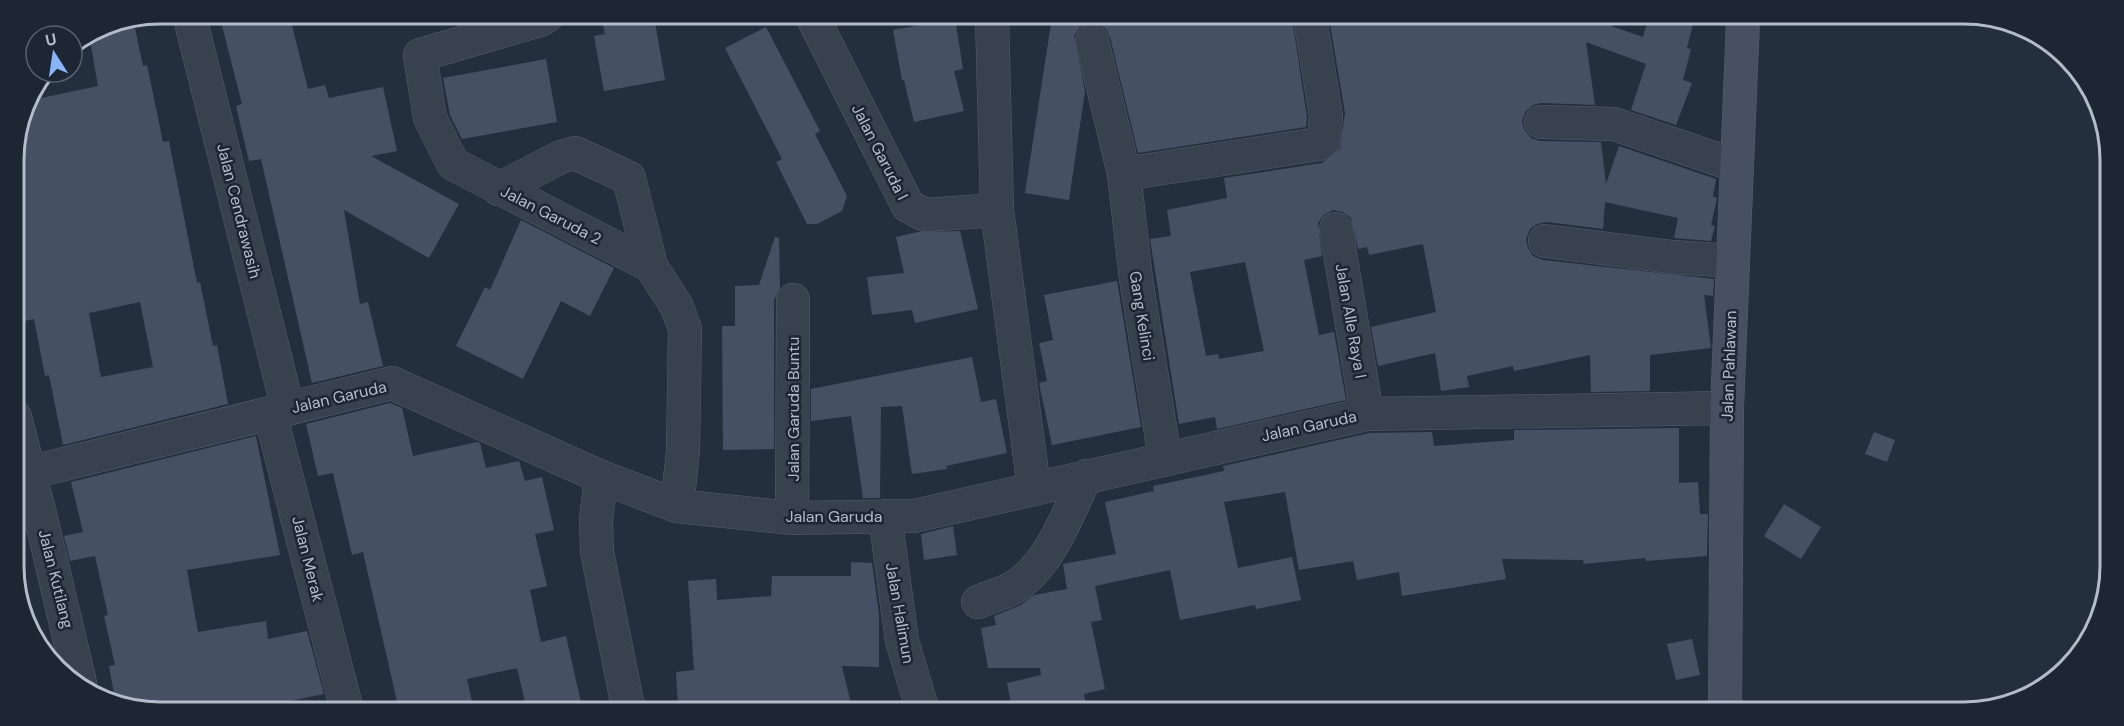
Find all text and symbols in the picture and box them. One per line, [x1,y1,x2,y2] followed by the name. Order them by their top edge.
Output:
[24,24,84,84] north arrow
[43,28,59,51] text: U
[847,100,913,204] street label: Jalan Garuda I
[212,141,266,281] street label: Jalan Cendrawasih
[497,181,605,249] street label: Jalan Garuda 2
[1331,262,1371,380] street label: Jalan Alle Raya I
[1125,270,1159,362] street label: Gang Kelinci
[1717,310,1741,422] street label: Jalan Pahlawan
[783,337,804,481] street label: Jalan Garuda Buntu
[289,376,389,418] street label: Jalan Garuda
[1259,406,1359,446] street label: Jalan Garuda
[785,506,883,527] street label: Jalan Garuda
[287,514,329,604] street label: Jalan Merak
[34,527,78,631] street label: Jalan Kutilang
[881,561,919,665] street label: Jalan Halimun

